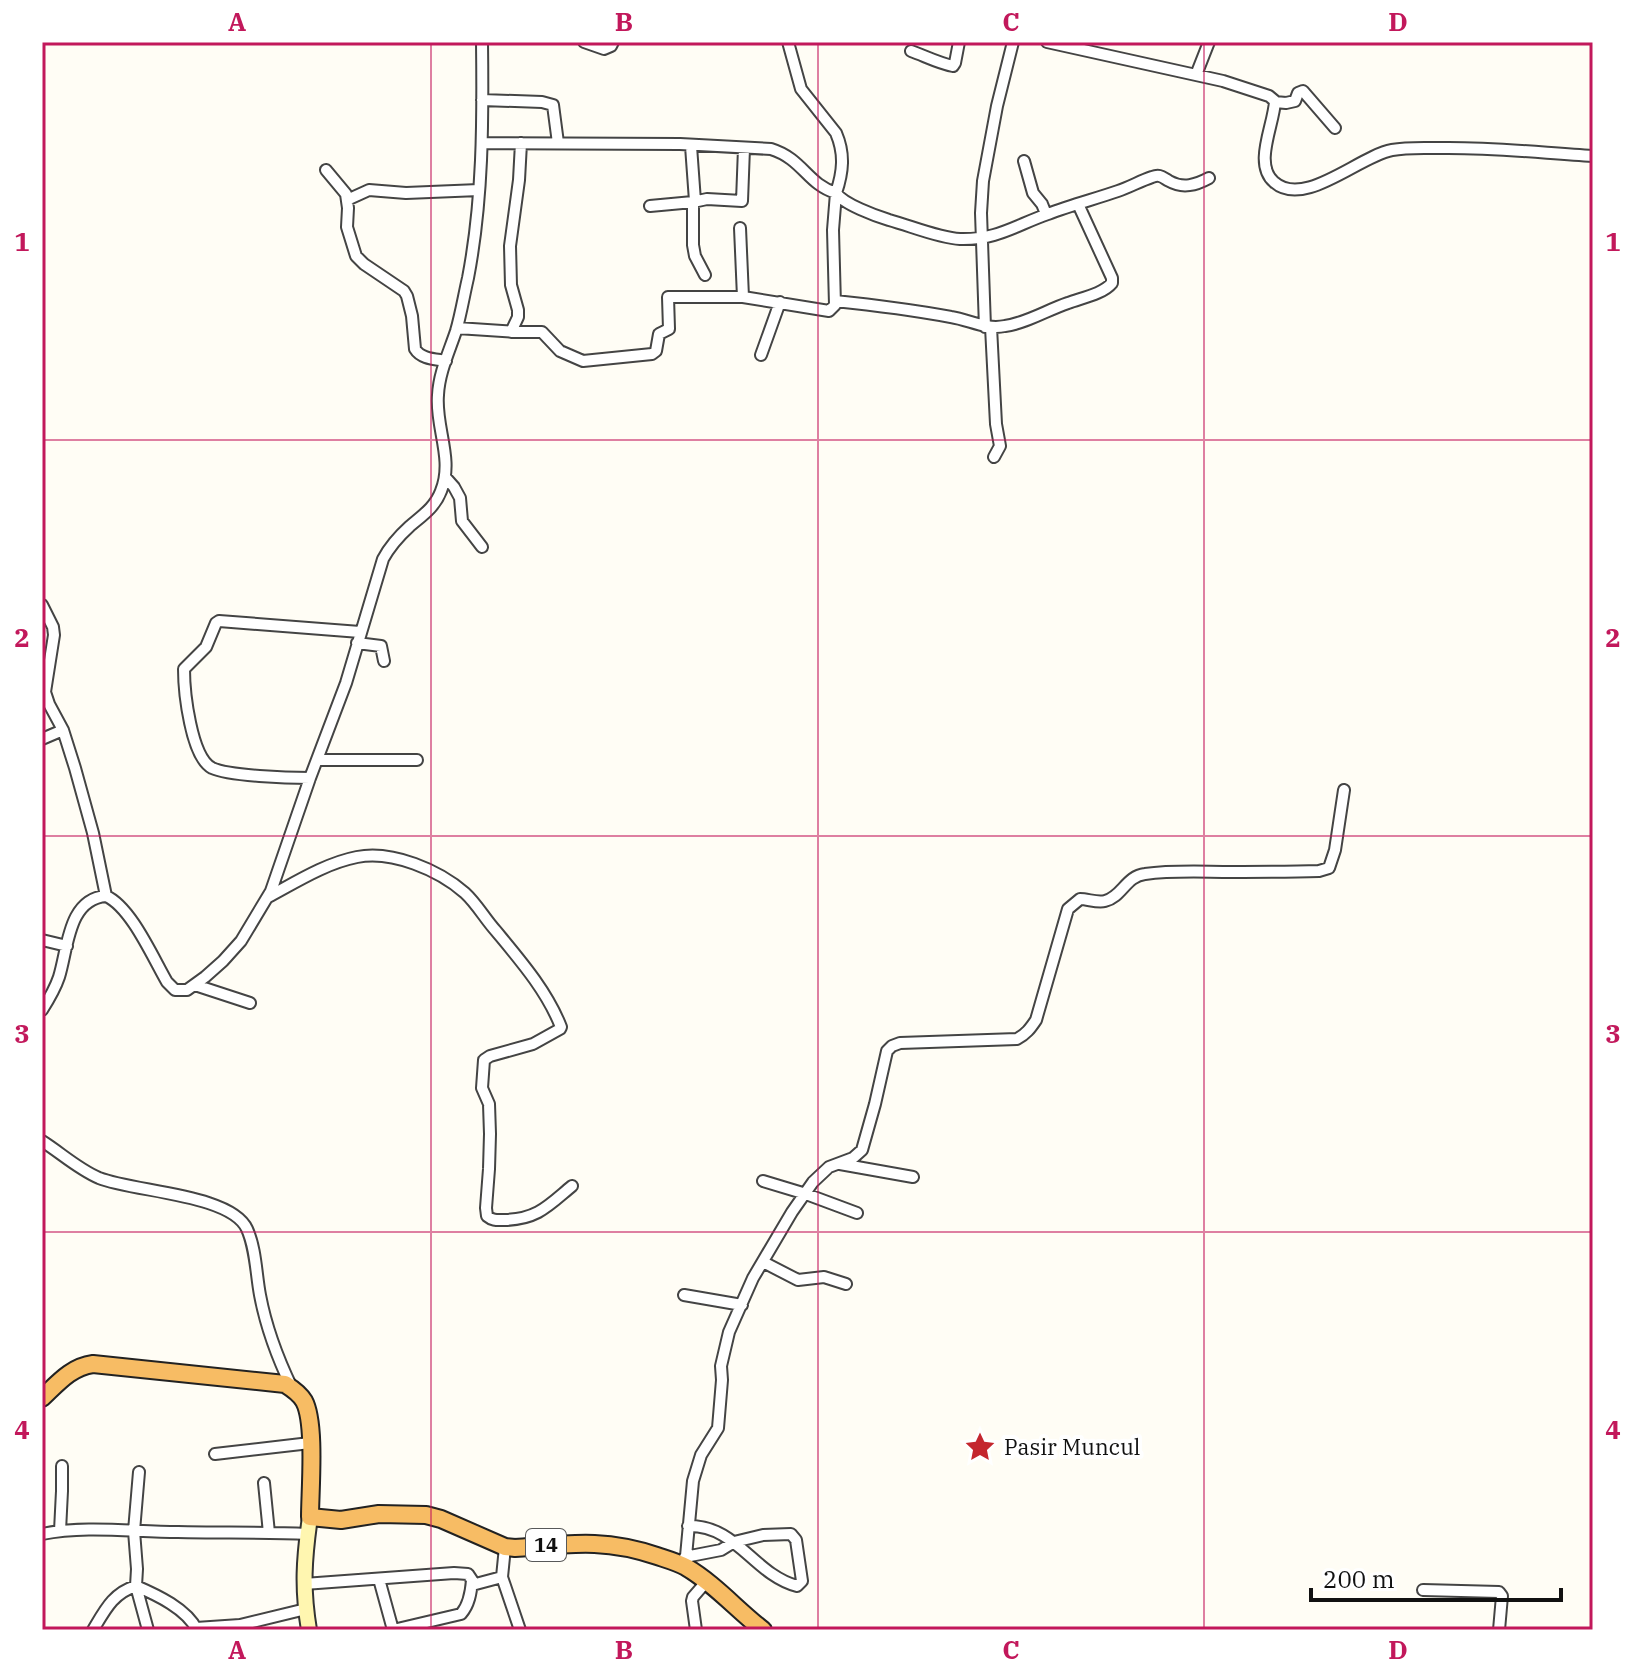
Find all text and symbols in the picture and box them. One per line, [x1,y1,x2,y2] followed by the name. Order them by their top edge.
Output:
[228,4,246,38] text: A
[615,4,633,38] text: B
[1002,4,1020,38] text: C
[1388,4,1408,38] text: D
[14,224,30,258] text: 1
[1605,224,1621,258] text: 1
[14,620,30,654] text: 2
[1605,620,1621,654] text: 2
[14,1016,30,1050] text: 3
[1605,1016,1621,1050] text: 3
[14,1412,30,1446] text: 4
[1605,1412,1621,1446] text: 4
[963,1430,997,1464] place icon: Pasir Muncul
[1004,1432,1140,1461] place label: Pasir Muncul
[526,1529,566,1561] road number: 14
[1311,1552,1561,1602] scale bar
[1323,1563,1395,1595] text: 200 m
[228,1632,246,1666] text: A
[615,1632,633,1666] text: B
[1002,1632,1020,1666] text: C
[1388,1632,1408,1666] text: D

